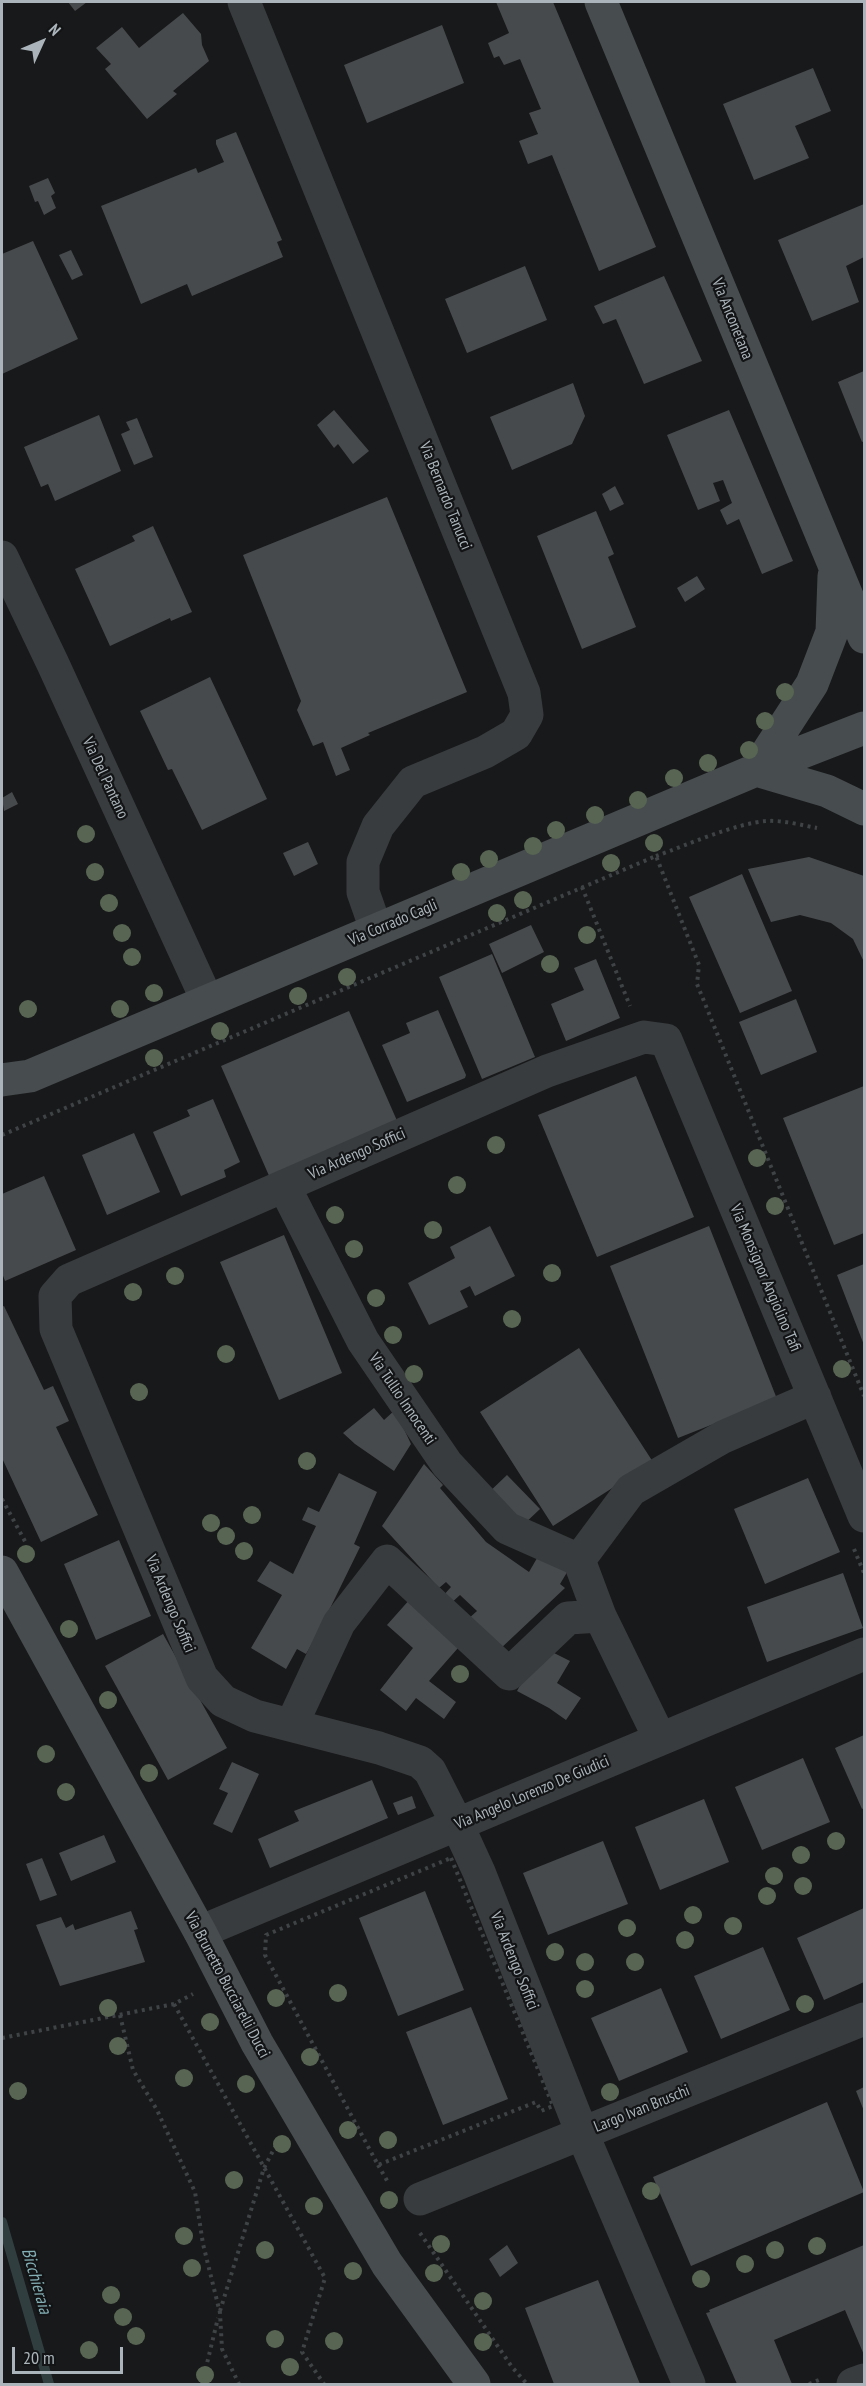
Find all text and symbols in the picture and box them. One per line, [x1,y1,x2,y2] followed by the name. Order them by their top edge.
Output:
[12,12,72,72] north arrow
[45,19,65,40] text: N
[707,276,757,362] street label: Via Anconetana
[415,439,475,553] street label: Via Bernardo Tanucci
[78,734,132,822] street label: Via Del Pantano
[346,896,440,950] street label: Via Corrado Cagli
[305,1124,409,1184] street label: Via Ardengo Soffici
[725,1202,805,1354] street label: Via Monsignor Angiolino Tafi
[364,1350,440,1448] street label: Via Tullio Innocenti
[141,1552,199,1656] street label: Via Ardengo Soffici
[452,1752,612,1834] street label: Via Angelo Lorenzo De Giudici
[180,1909,274,2061] street label: Via Brunetto Bucciarelli Ducci
[486,1909,542,2013] street label: Via Ardengo Soffici
[591,2081,693,2137] street label: Largo Ivan Bruschi
[16,2246,56,2316] water label: Bicchieraia
[15,2335,126,2373] scale bar
[23,2346,55,2369] text: 20 m

